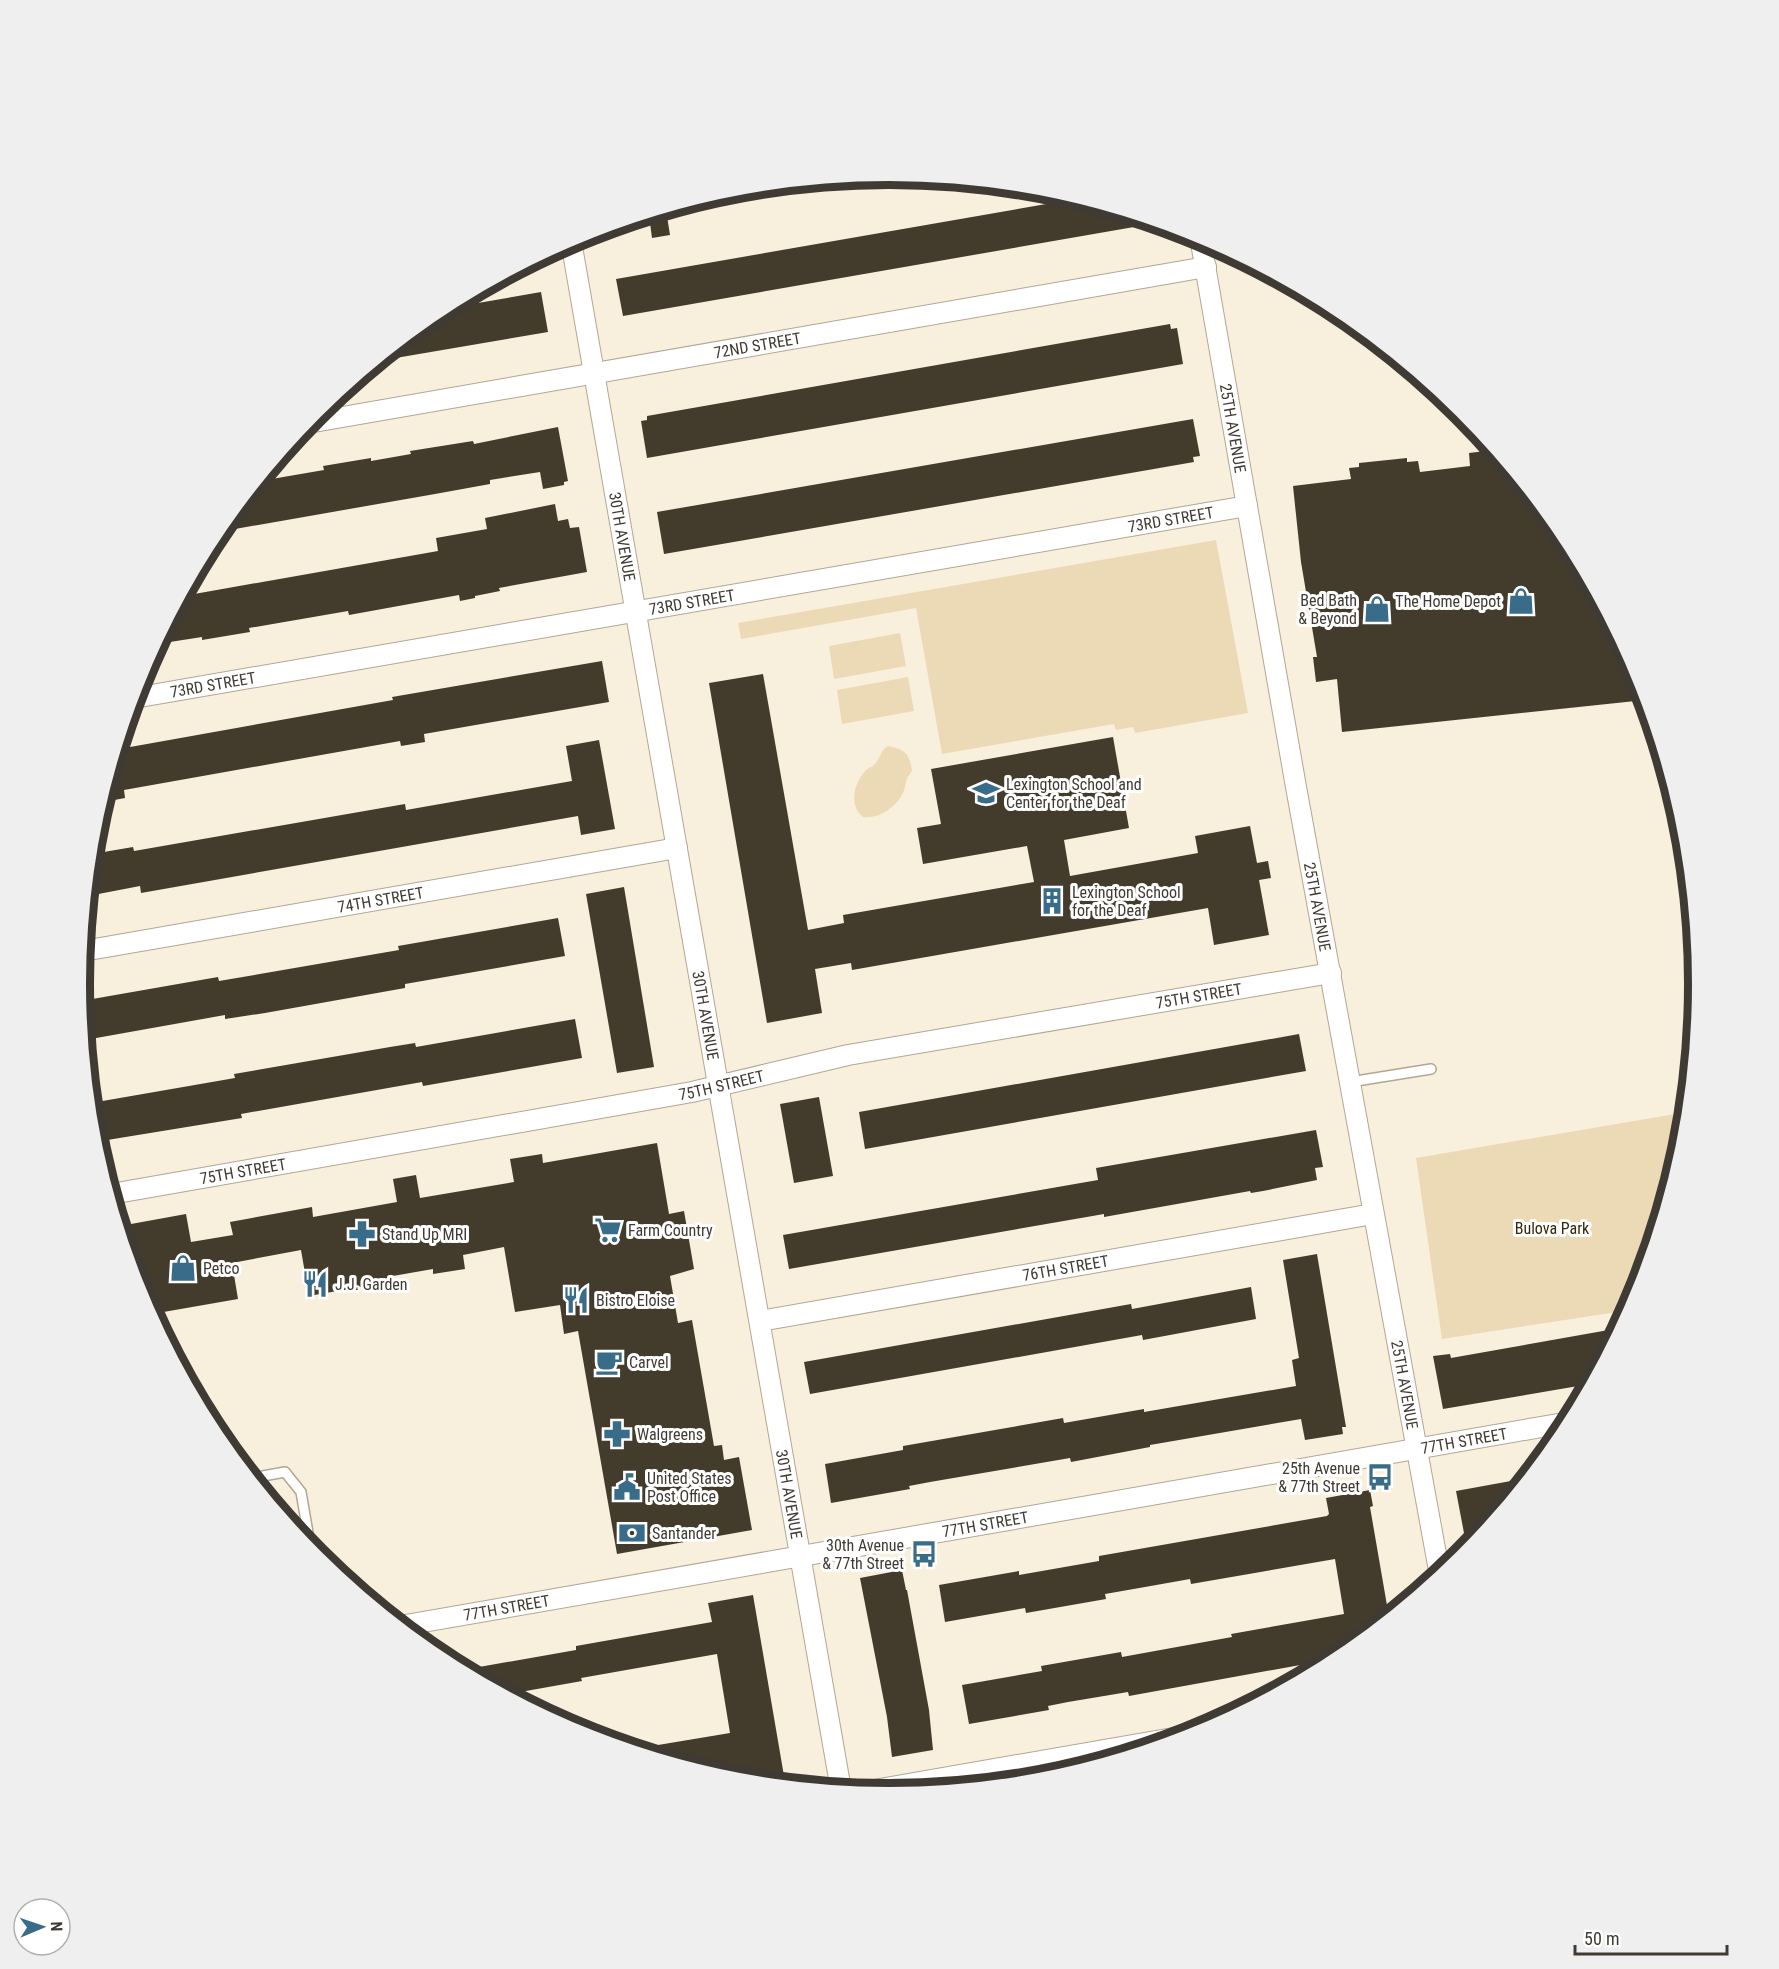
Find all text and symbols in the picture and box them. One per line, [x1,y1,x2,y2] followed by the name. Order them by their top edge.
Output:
[712,328,802,362] street label: 72ND STREET
[1216,382,1250,474] street label: 25TH AVENUE
[605,491,640,583] street label: 30TH AVENUE
[1126,502,1215,536] street label: 73RD STREET
[647,585,736,619] street label: 73RD STREET
[1506,586,1536,616] shop icon: The Home Depot
[1298,591,1357,628] place label: Bed Bath & Beyond
[1395,592,1501,611] place label: The Home Depot
[1362,594,1392,624] shop icon: Bed Bath & Beyond
[169,668,257,701] street label: 73RD STREET
[1006,775,1142,812] place label: Lexington School and Center for the Deaf
[971,778,1001,808] school or university icon: Lexington School and Center for the Deaf
[1300,861,1335,953] street label: 25TH AVENUE
[336,883,425,916] street label: 74TH STREET
[1072,883,1181,920] place label: Lexington School for the Deaf
[1037,886,1067,916] building icon: Lexington School for the Deaf
[689,969,723,1061] street label: 30TH AVENUE
[1154,979,1243,1012] street label: 75TH STREET
[677,1066,766,1104] street label: 75TH STREET
[198,1154,288,1188] street label: 75TH STREET
[593,1215,623,1245] supermarket icon: Farm Country
[347,1219,377,1249] pharmacy icon: Stand Up MRI
[1515,1219,1590,1238] park label: Bulova Park
[628,1221,713,1240] place label: Farm Country
[382,1225,467,1244] place label: Stand Up MRI
[1021,1251,1110,1285] street label: 76TH STREET
[168,1253,198,1283] shop icon: Petco
[203,1259,239,1278] place label: Petco
[300,1269,330,1299] restaurant icon: J.J. Garden
[335,1275,408,1294] place label: J.J. Garden
[561,1285,591,1315] restaurant icon: Bistro Eloise
[596,1291,675,1310] place label: Bistro Eloise
[1388,1339,1423,1431] street label: 25TH AVENUE
[594,1347,624,1377] cafe icon: Carvel
[629,1353,669,1372] place label: Carvel
[602,1419,632,1449] pharmacy icon: Walgreens
[1419,1424,1509,1457] street label: 77TH STREET
[637,1425,703,1444] place label: Walgreens
[772,1448,807,1540] street label: 30TH AVENUE
[1278,1459,1360,1496] place label: 25th Avenue & 77th Street
[1365,1462,1395,1492] bus stop icon: 25th Avenue & 77th Street
[647,1469,731,1506] place label: United States Post Office
[612,1472,642,1502] public building icon: United States Post Office
[941,1507,1030,1541] street label: 77TH STREET
[617,1518,647,1548] bank icon: Santander
[652,1524,716,1543] place label: Santander
[822,1536,904,1573] place label: 30th Avenue & 77th Street
[909,1539,939,1569] bus stop icon: 30th Avenue & 77th Street
[462,1591,551,1624] street label: 77TH STREET
[12,1897,72,1957] north arrow
[1575,1918,1726,1956] scale bar
[47,1921,66,1932] text: N
[1584,1928,1619,1949] text: 50 m

